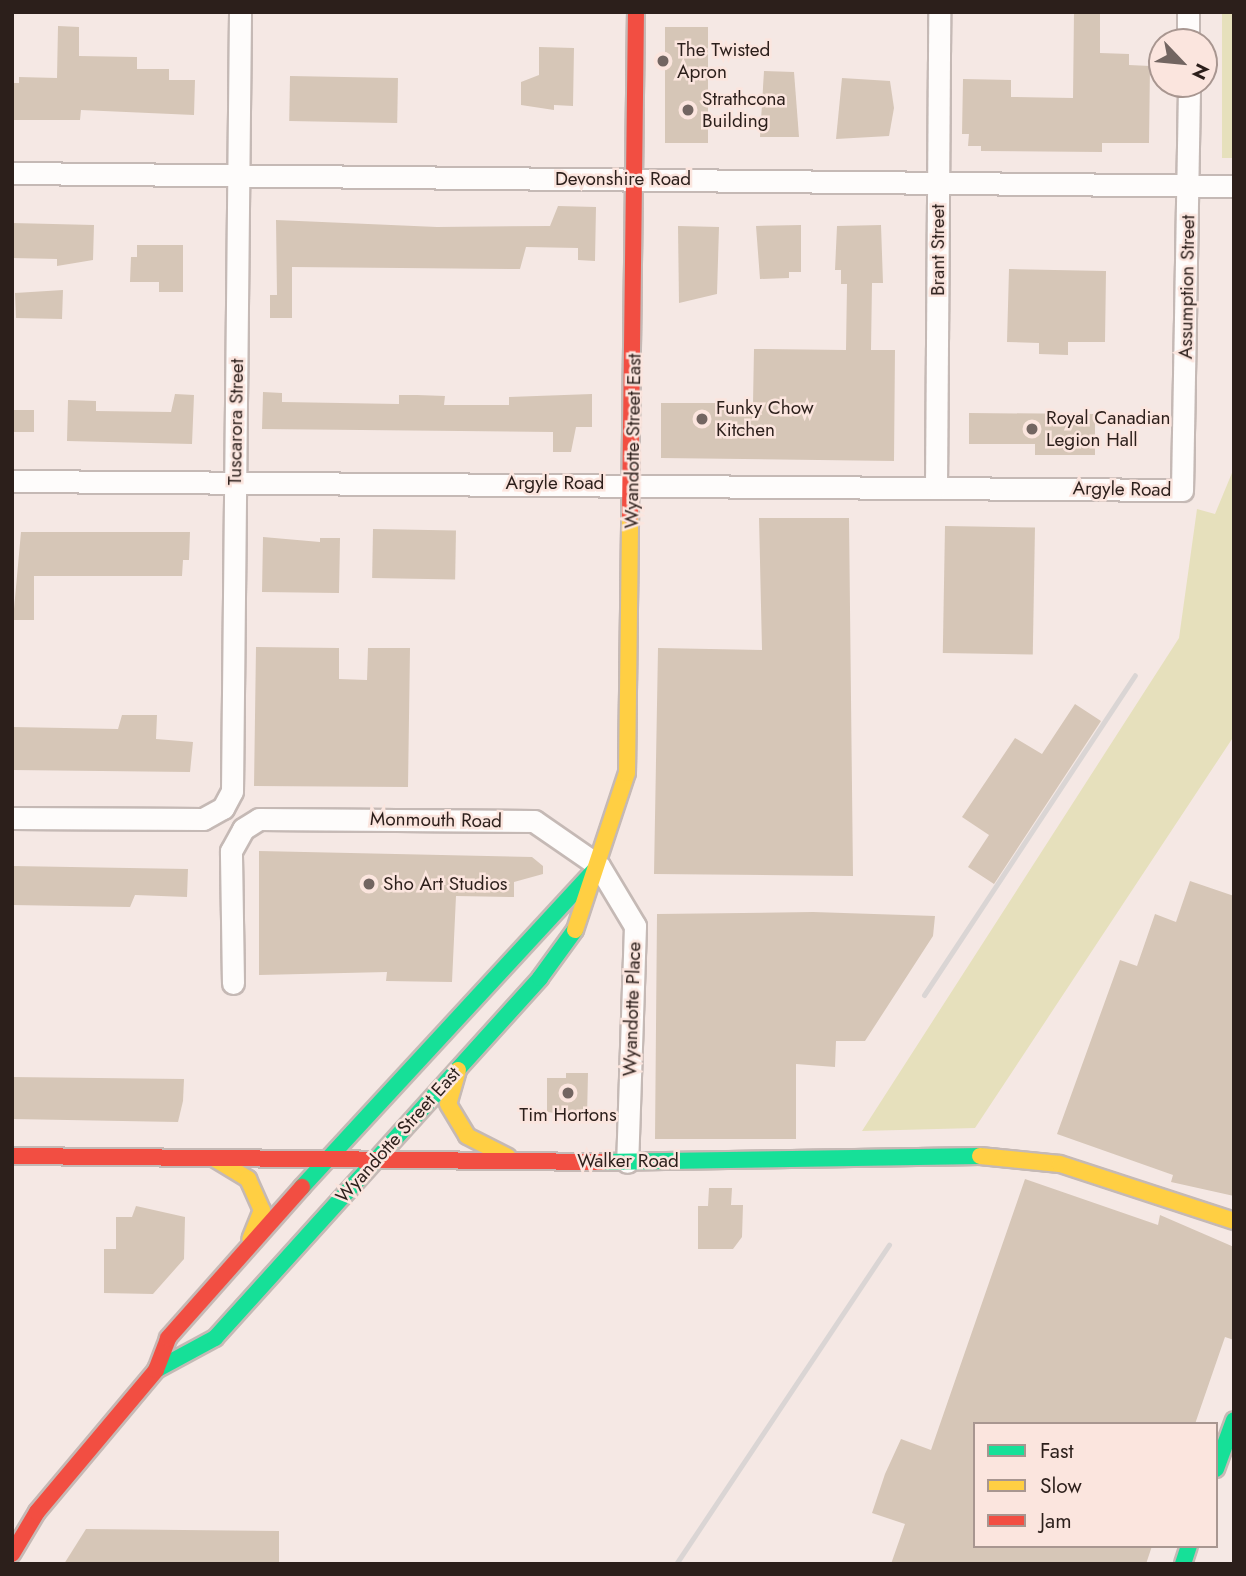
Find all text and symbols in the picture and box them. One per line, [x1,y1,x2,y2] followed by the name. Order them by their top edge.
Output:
[1148,28,1218,98] north arrow
[677,39,770,83] place label: The Twisted Apron
[655,53,671,69] marker: The Twisted Apron
[1185,59,1216,84] text: N
[702,88,786,132] place label: Strathcona Building
[680,102,696,118] marker: Strathcona Building
[555,168,691,190] street label: Devonshire Road
[927,204,949,296] street label: Brant Street
[1174,215,1200,359] street label: Assumption Street
[620,353,646,529] street label: Wyandotte Street East
[223,359,249,485] street label: Tuscarora Street
[716,397,814,441] place label: Funky Chow Kitchen
[1046,407,1170,451] place label: Royal Canadian Legion Hall
[694,411,710,427] marker: Funky Chow Kitchen
[1024,421,1040,437] marker: Royal Canadian Legion Hall
[506,472,604,494] street label: Argyle Road
[1072,477,1172,501] street label: Argyle Road
[370,807,502,833] street label: Monmouth Road
[383,873,508,895] place label: Sho Art Studios
[361,876,377,892] marker: Sho Art Studios
[618,941,646,1077] street label: Wyandotte Place
[331,1062,465,1208] street label: Wyandotte Street East
[560,1085,576,1101] marker: Tim Hortons
[519,1104,617,1126] place label: Tim Hortons
[577,1150,679,1172] street label: Walker Road
[973,1422,1218,1548] legend
[1040,1436,1073,1466] text: Fast
[1040,1471,1082,1501] text: Slow
[1040,1506,1072,1536] text: Jam

